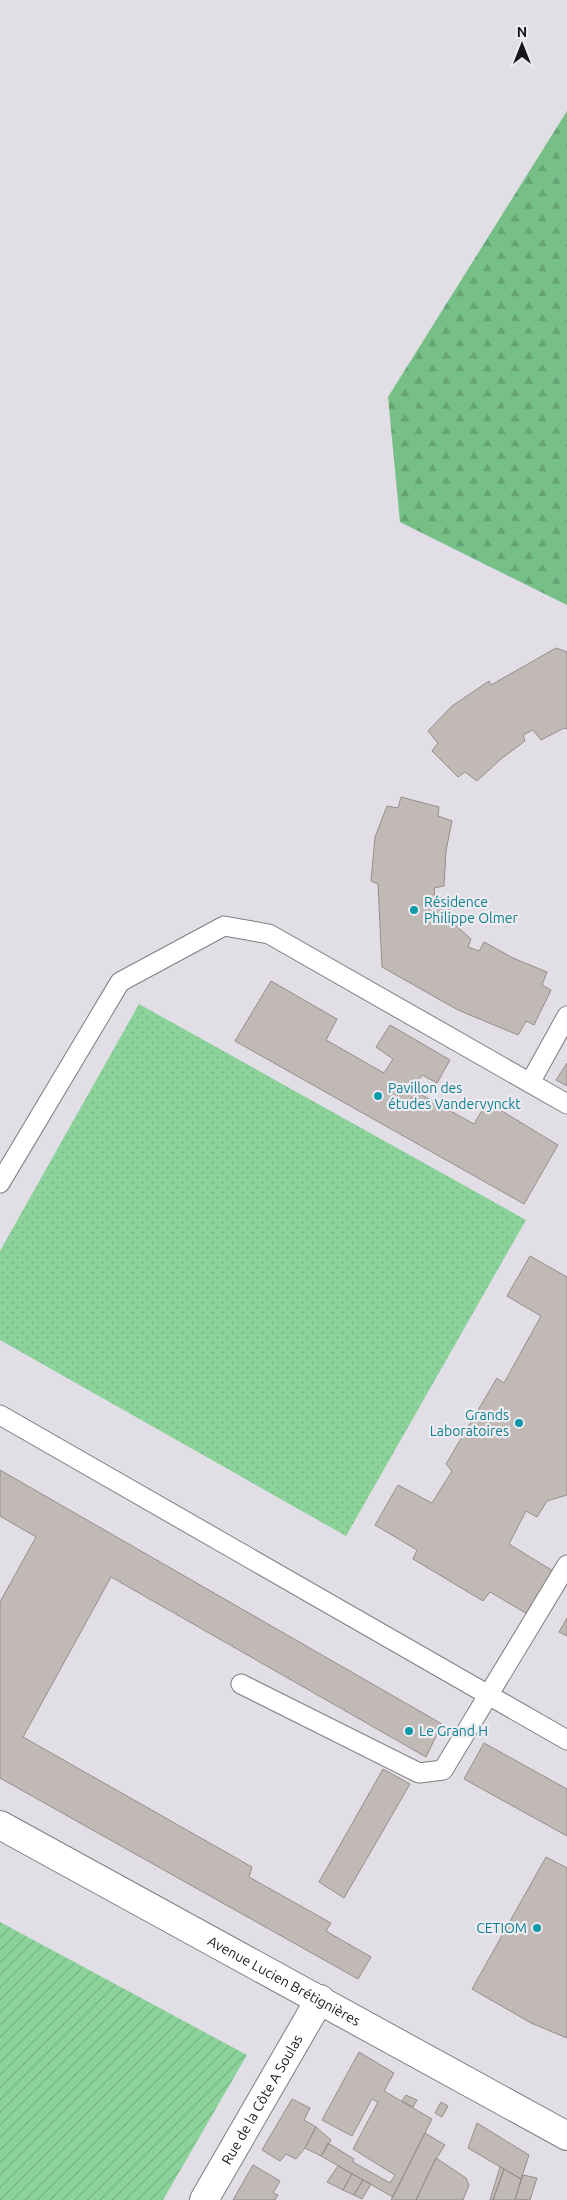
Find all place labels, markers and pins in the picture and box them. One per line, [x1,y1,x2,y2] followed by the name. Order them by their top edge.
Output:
[424,894,518,926] place label: Résidence Philippe Olmer
[408,904,420,916] marker: Résidence Philippe Olmer
[388,1080,521,1112] place label: Pavillon des études Vandervynckt
[372,1090,384,1102] marker: Pavillon des études Vandervynckt
[430,1407,509,1439] place label: Grands Laboratoires
[513,1417,525,1429] marker: Grands Laboratoires
[419,1723,488,1739] place label: Le Grand H
[403,1725,415,1737] marker: Le Grand H
[476,1920,527,1936] place label: CETIOM
[531,1922,543,1934] marker: CETIOM

